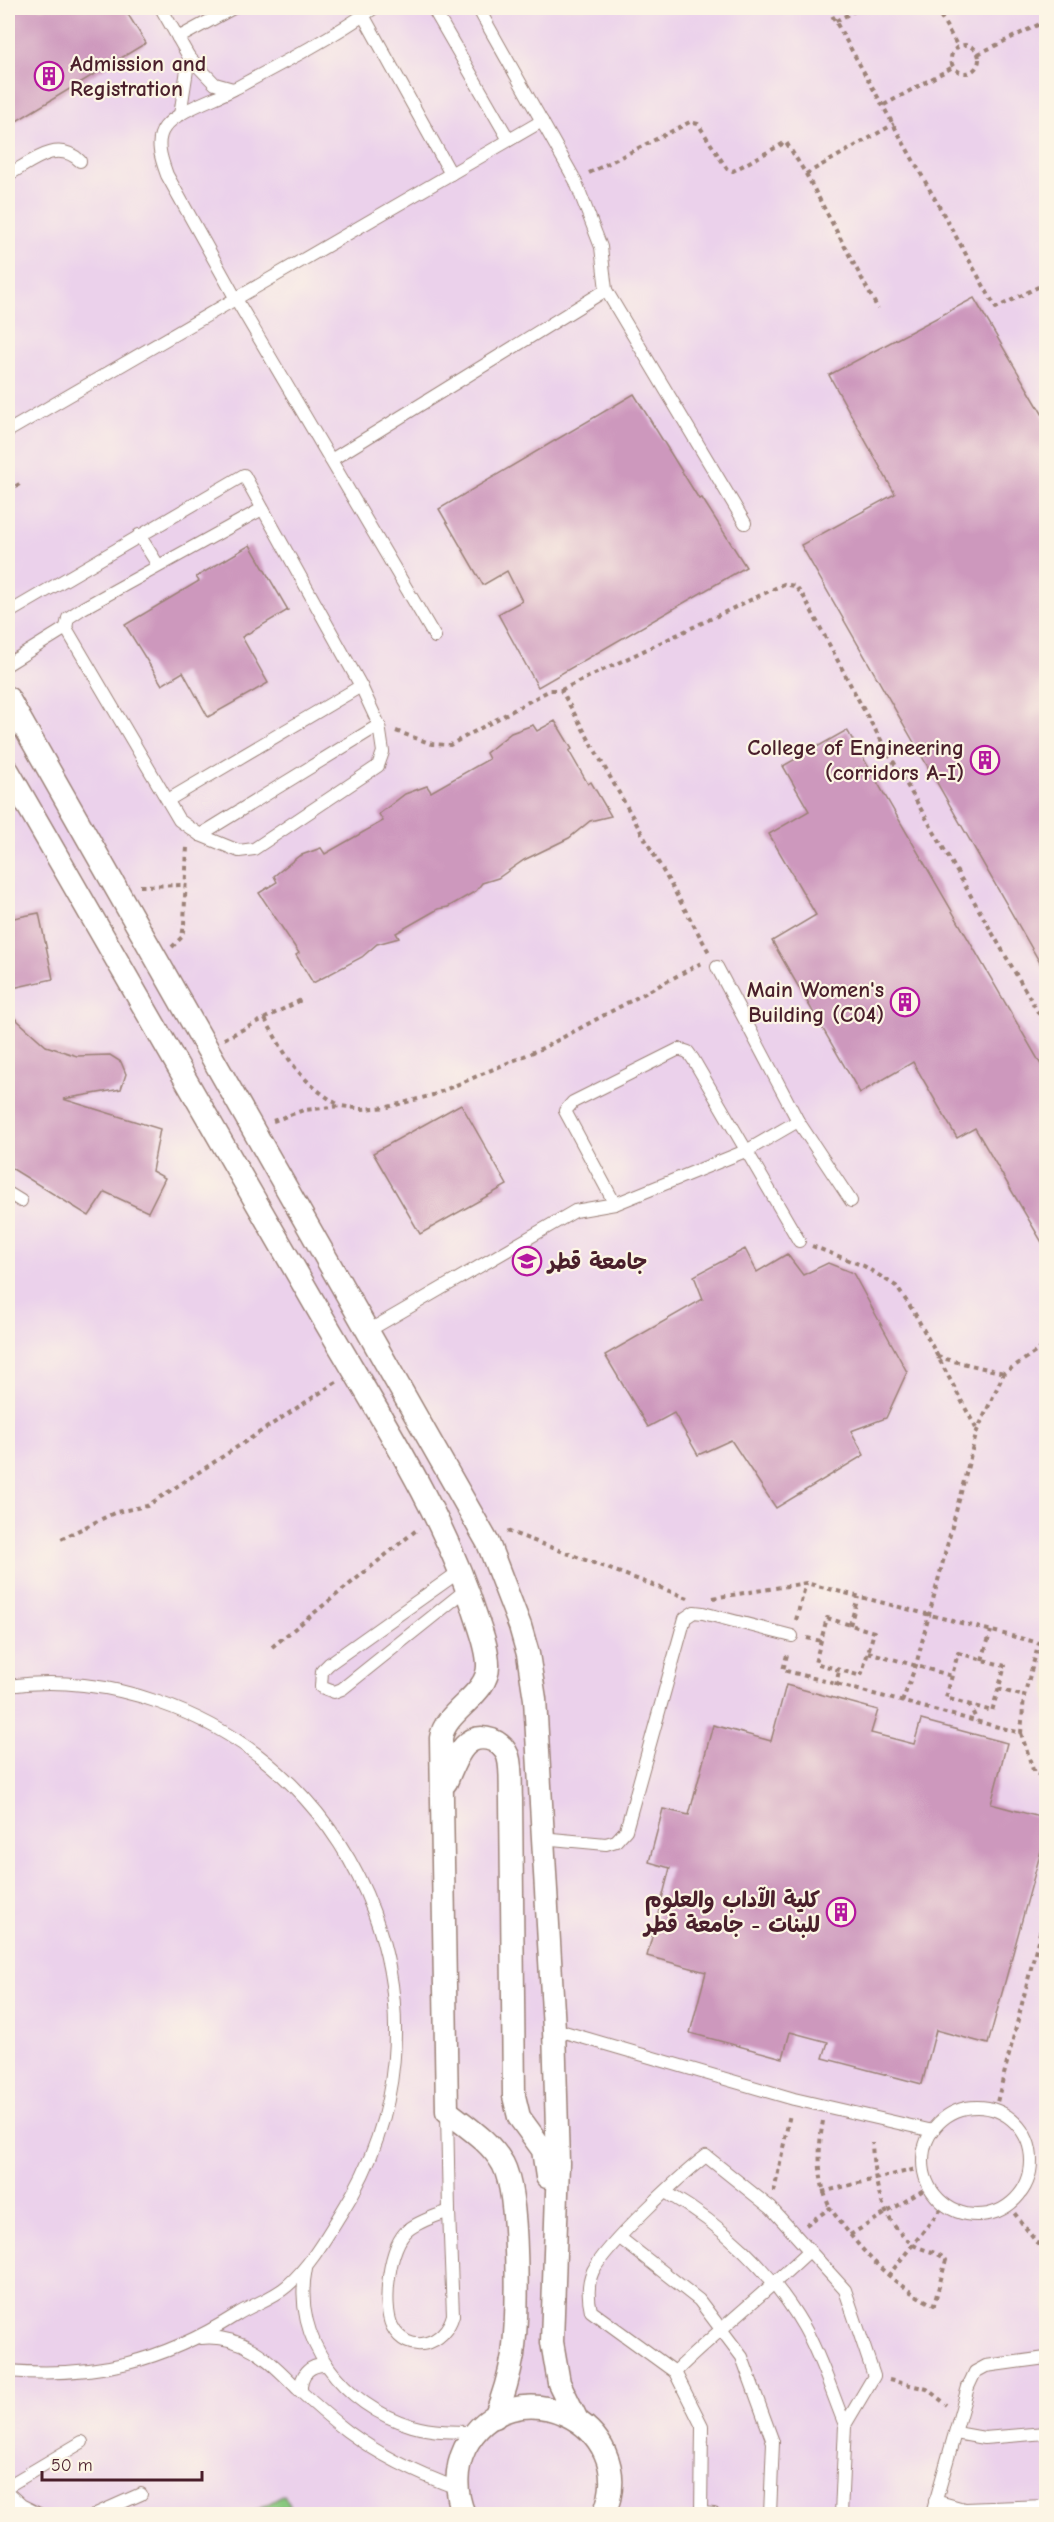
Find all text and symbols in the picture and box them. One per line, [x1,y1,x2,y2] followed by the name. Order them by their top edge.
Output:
[70,51,206,102] place label: Admission and Registration
[33,60,65,92] building icon: Admission and Registration
[747,735,964,786] place label: College of Engineering (corridors A-I)
[969,744,1001,776] building icon: College of Engineering (corridors A-I)
[747,977,884,1028] place label: Main Women's Building (C04)
[889,986,921,1018] building icon: Main Women's Building (C04)
[511,1245,543,1277] school or university icon: جامعة قطر
[546,1249,647,1275] place label: جامعة قطر
[642,1886,820,1938] place label: كلية الآداب والعلوم للبنات - جامعة قطر
[825,1896,857,1928] building icon: كلية الآداب والعلوم للبنات - جامعة قطر
[42,2444,202,2482] scale bar
[51,2455,93,2476] text: 50 m

